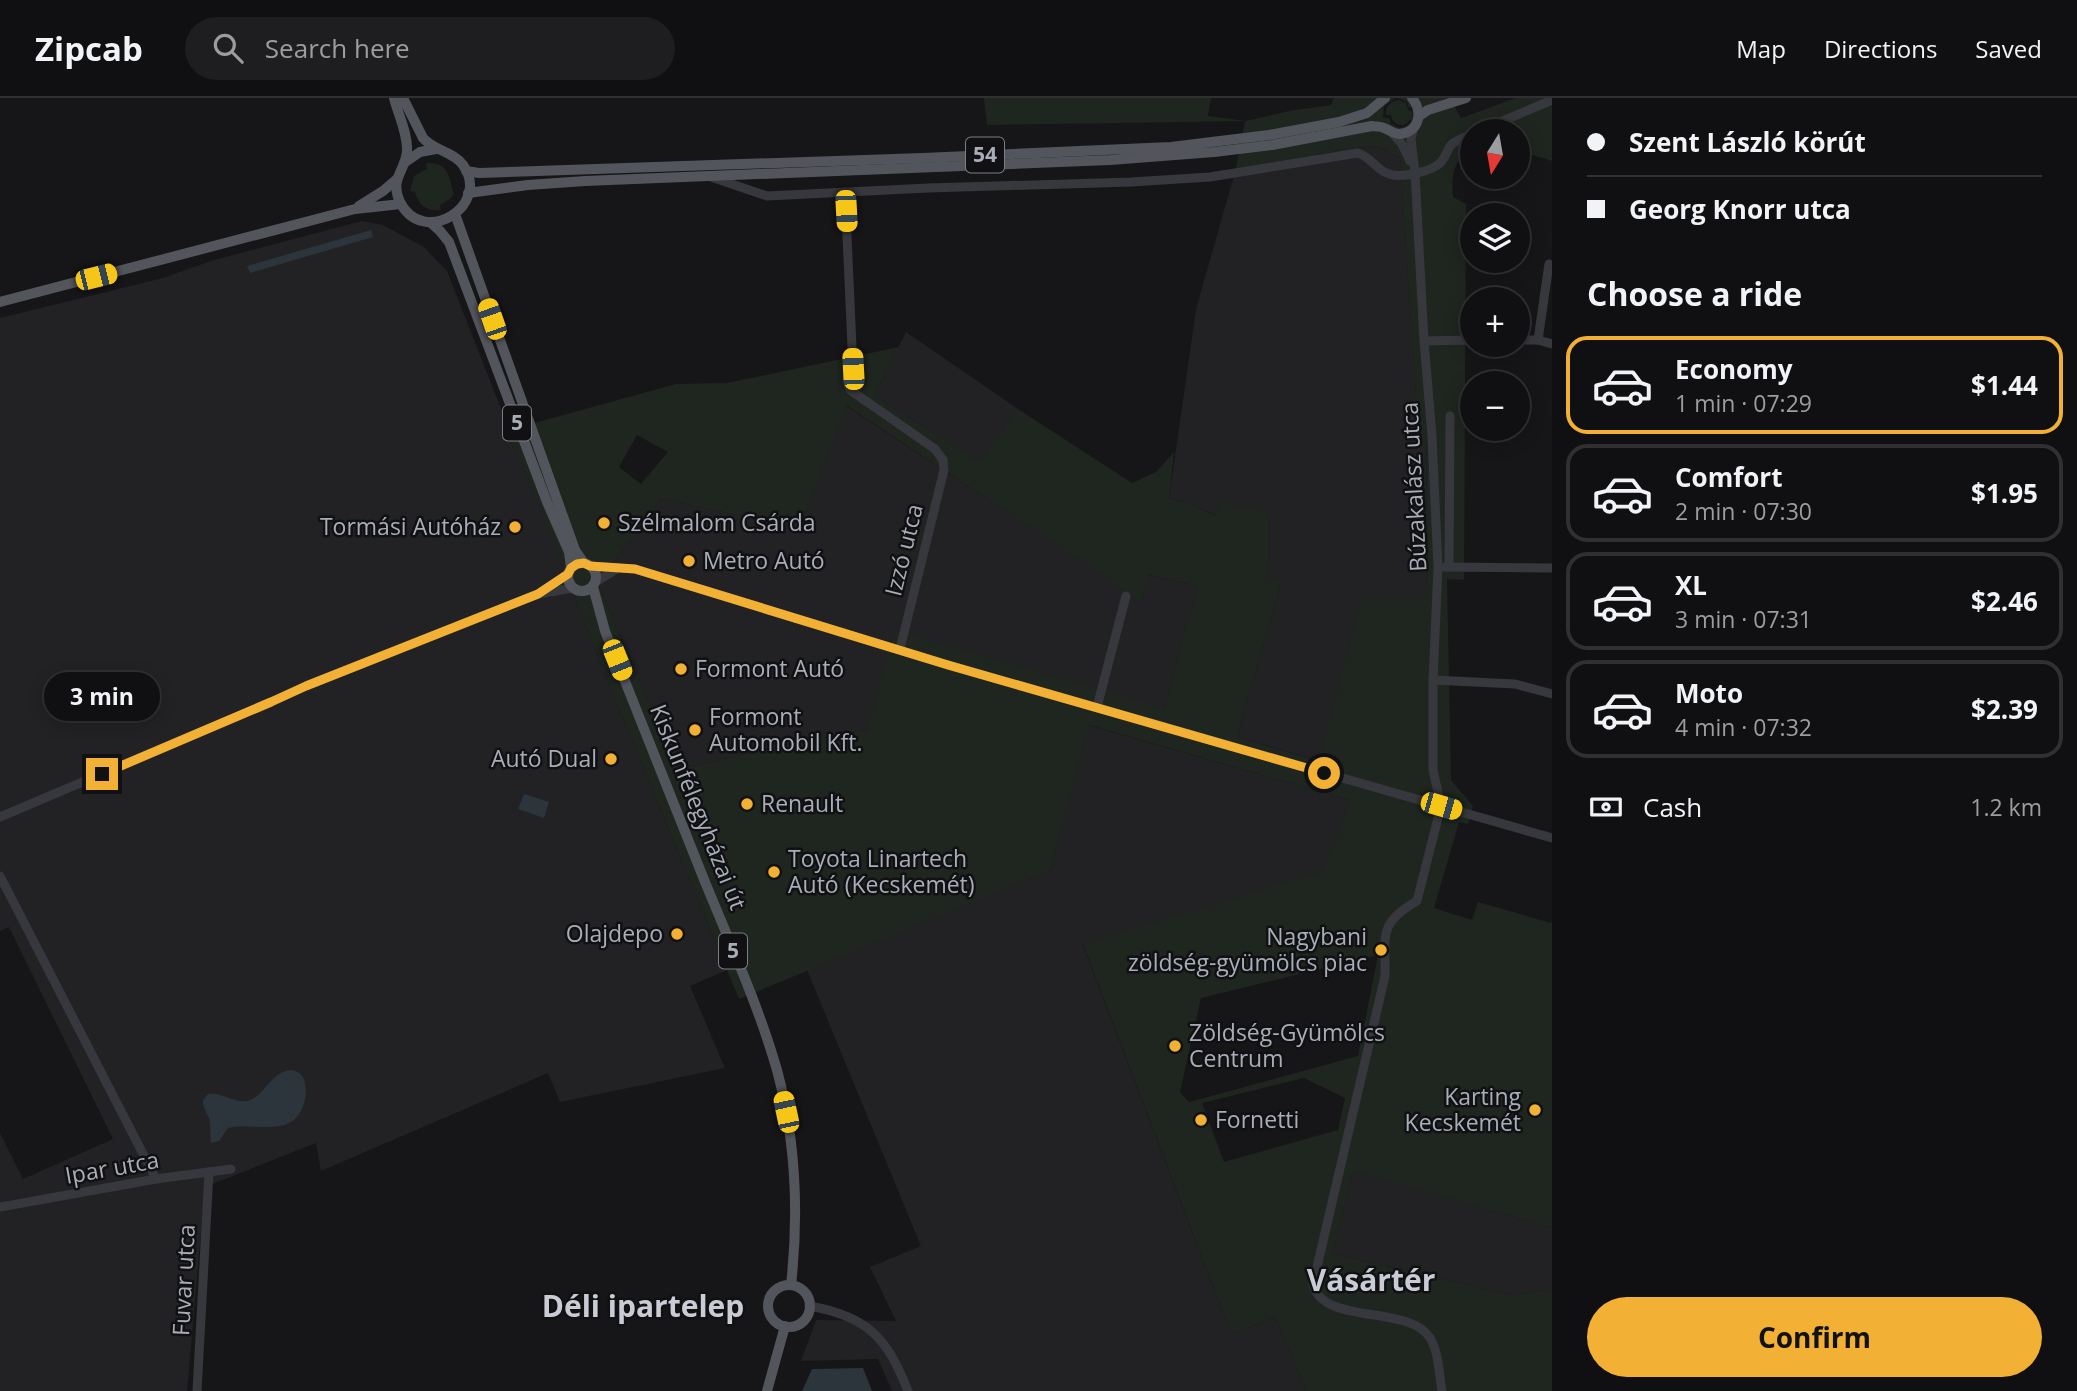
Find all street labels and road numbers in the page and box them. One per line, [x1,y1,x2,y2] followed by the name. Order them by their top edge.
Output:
[966,138,1004,172] road number: 54
[1393,401,1433,573] street label: Búzakalász utca
[503,406,531,440] road number: 5
[876,500,930,599] street label: Izzó utca
[643,699,755,914] street label: Kiskunfélegyházai út
[719,934,747,968] road number: 5
[62,1143,161,1191] street label: Ipar utca
[164,1223,202,1337] street label: Fuvar utca

